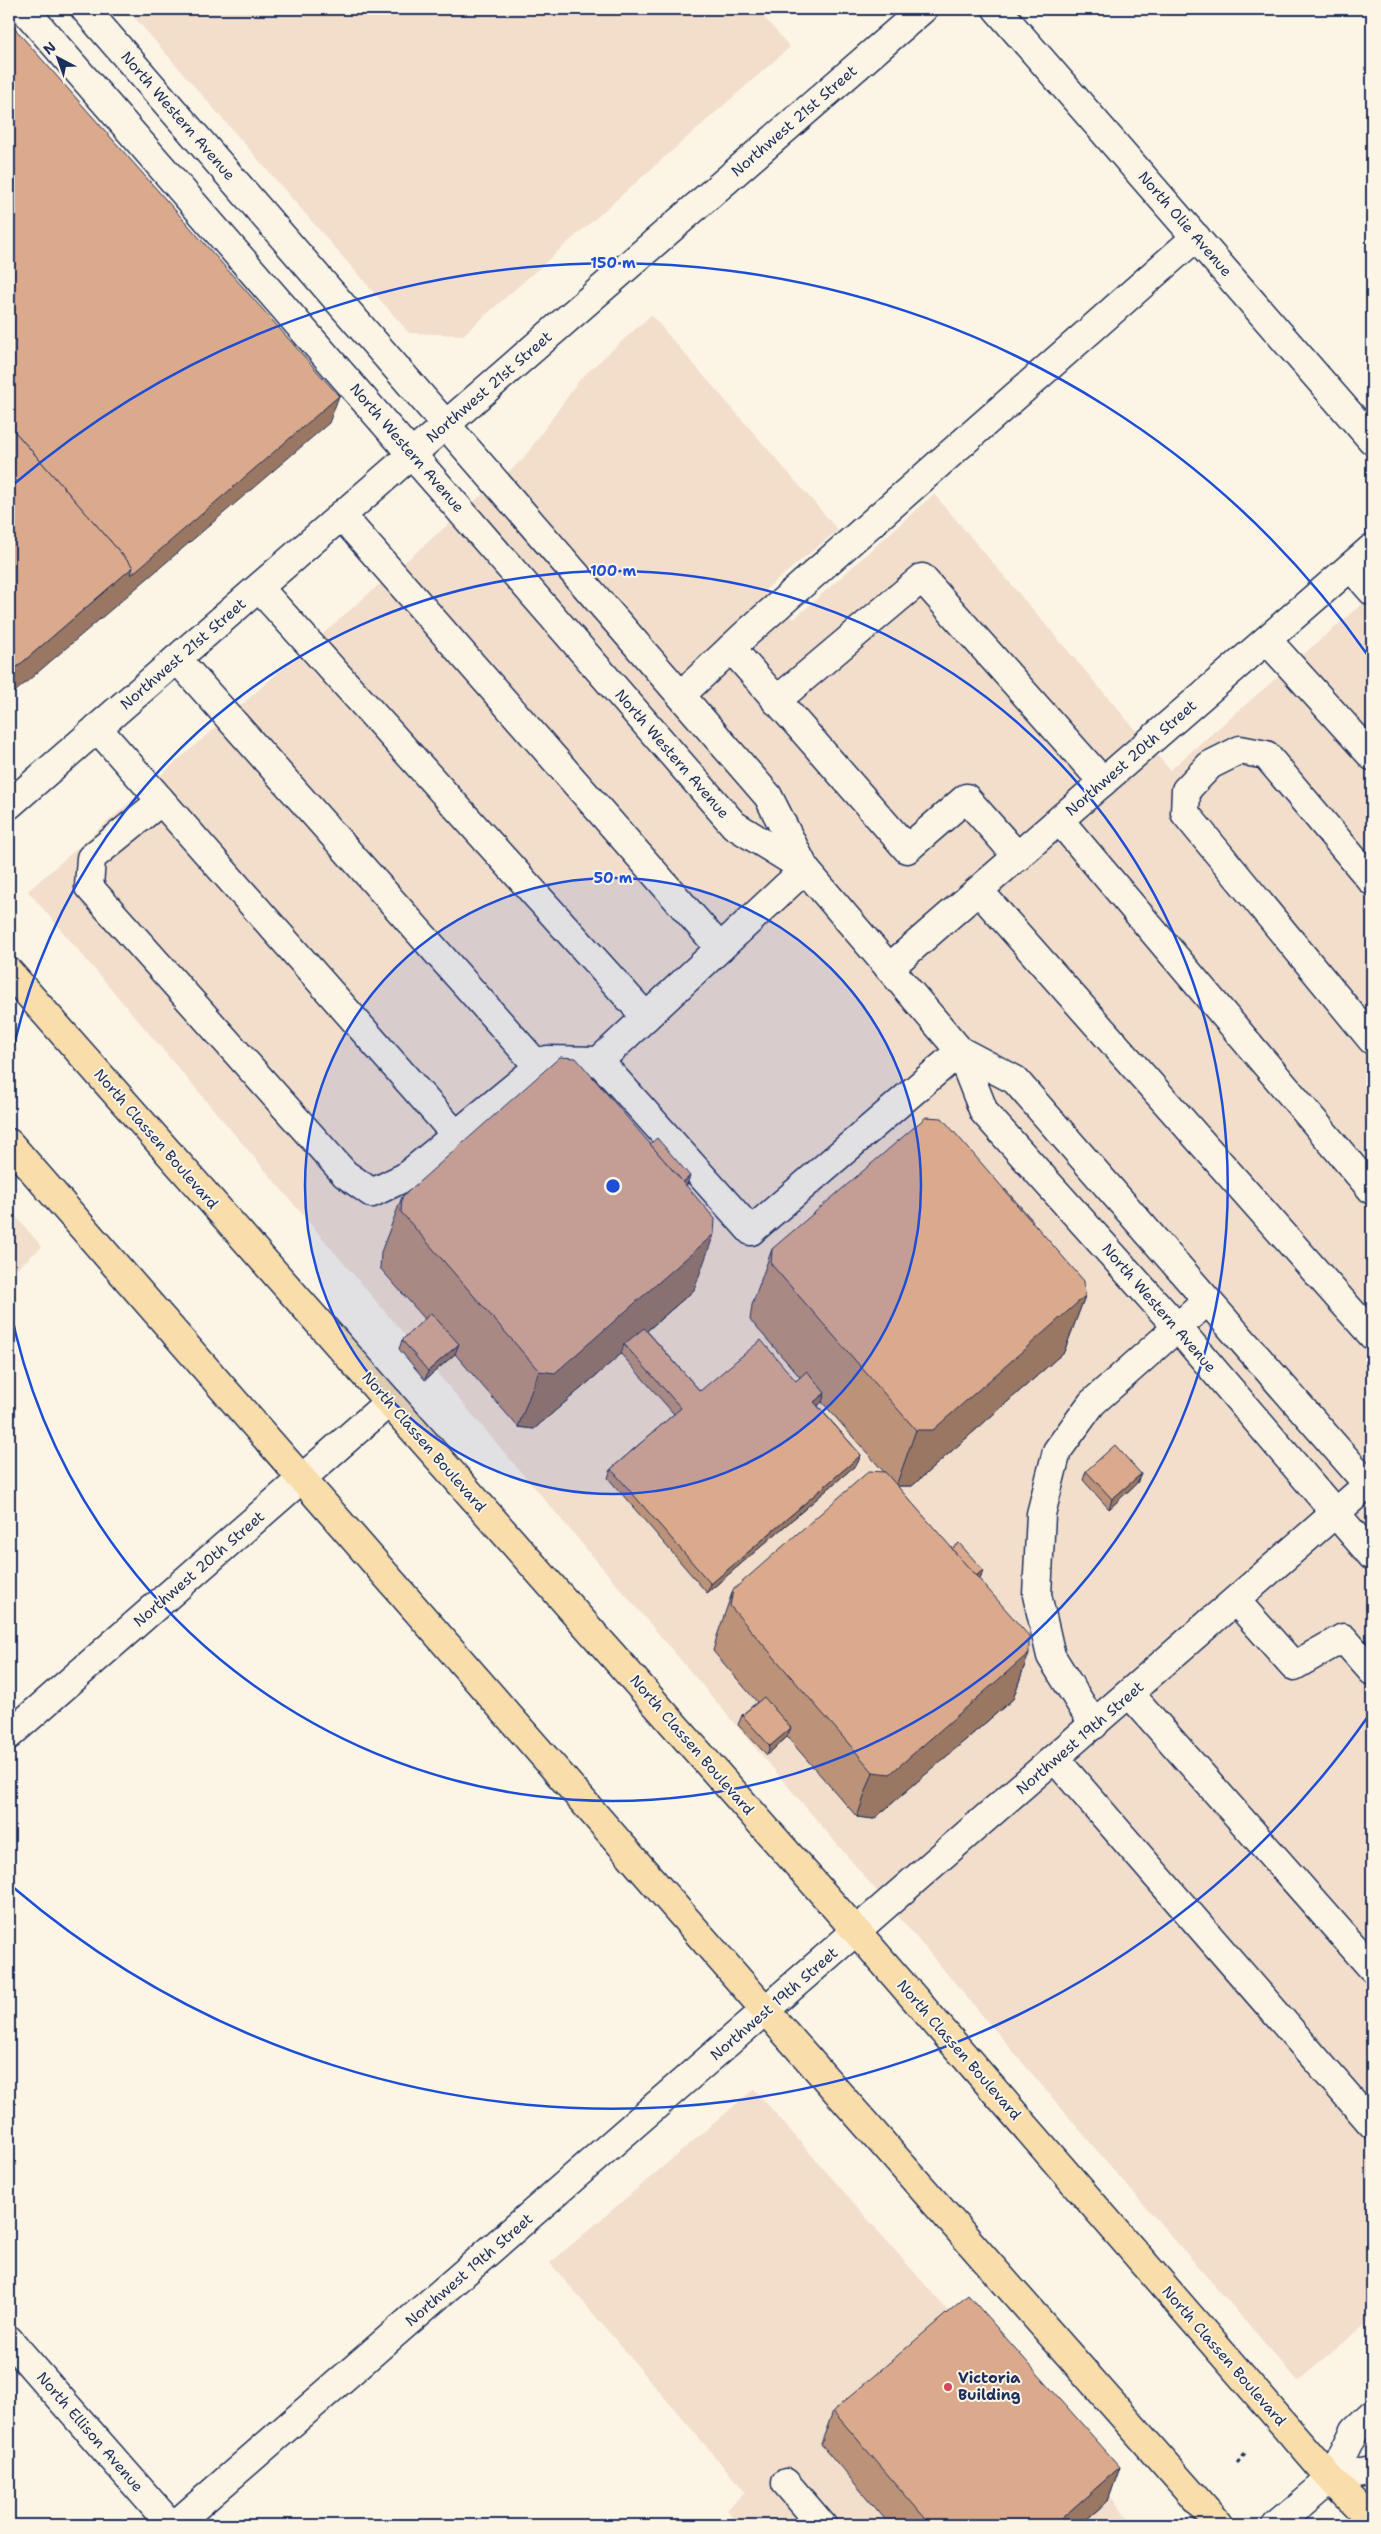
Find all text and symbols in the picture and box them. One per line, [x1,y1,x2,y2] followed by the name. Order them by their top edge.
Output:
[32,32,82,82] north arrow
[39,38,60,59] text: N
[116,47,240,185] street label: North Western Avenue
[727,61,861,181] street label: Northwest 21st Street
[1134,167,1236,281] street label: North Olie Avenue
[590,253,636,273] text: 150 m
[422,327,556,447] street label: Northwest 21st Street
[345,379,469,517] street label: North Western Avenue
[590,561,636,581] text: 100 m
[116,594,250,714] street label: Northwest 21st Street
[610,685,734,823] street label: North Western Avenue
[1061,696,1201,820] street label: Northwest 20th Street
[594,868,633,888] text: 50 m
[90,1065,223,1214] street label: North Classen Boulevard
[604,1177,622,1195] centre of rings
[1097,1239,1221,1377] street label: North Western Avenue
[358,1368,491,1517] street label: North Classen Boulevard
[129,1507,269,1631] street label: Northwest 20th Street
[626,1671,759,1820] street label: North Classen Boulevard
[1012,1677,1148,1799] street label: Northwest 19th Street
[706,1943,842,2065] street label: Northwest 19th Street
[893,1976,1026,2125] street label: North Classen Boulevard
[401,2209,537,2331] street label: Northwest 19th Street
[1158,2282,1291,2431] street label: North Classen Boulevard
[32,2368,148,2496] street label: North Ellison Avenue
[958,2368,1021,2405] place label: Victoria Building
[942,2381,954,2393] marker: Victoria Building

